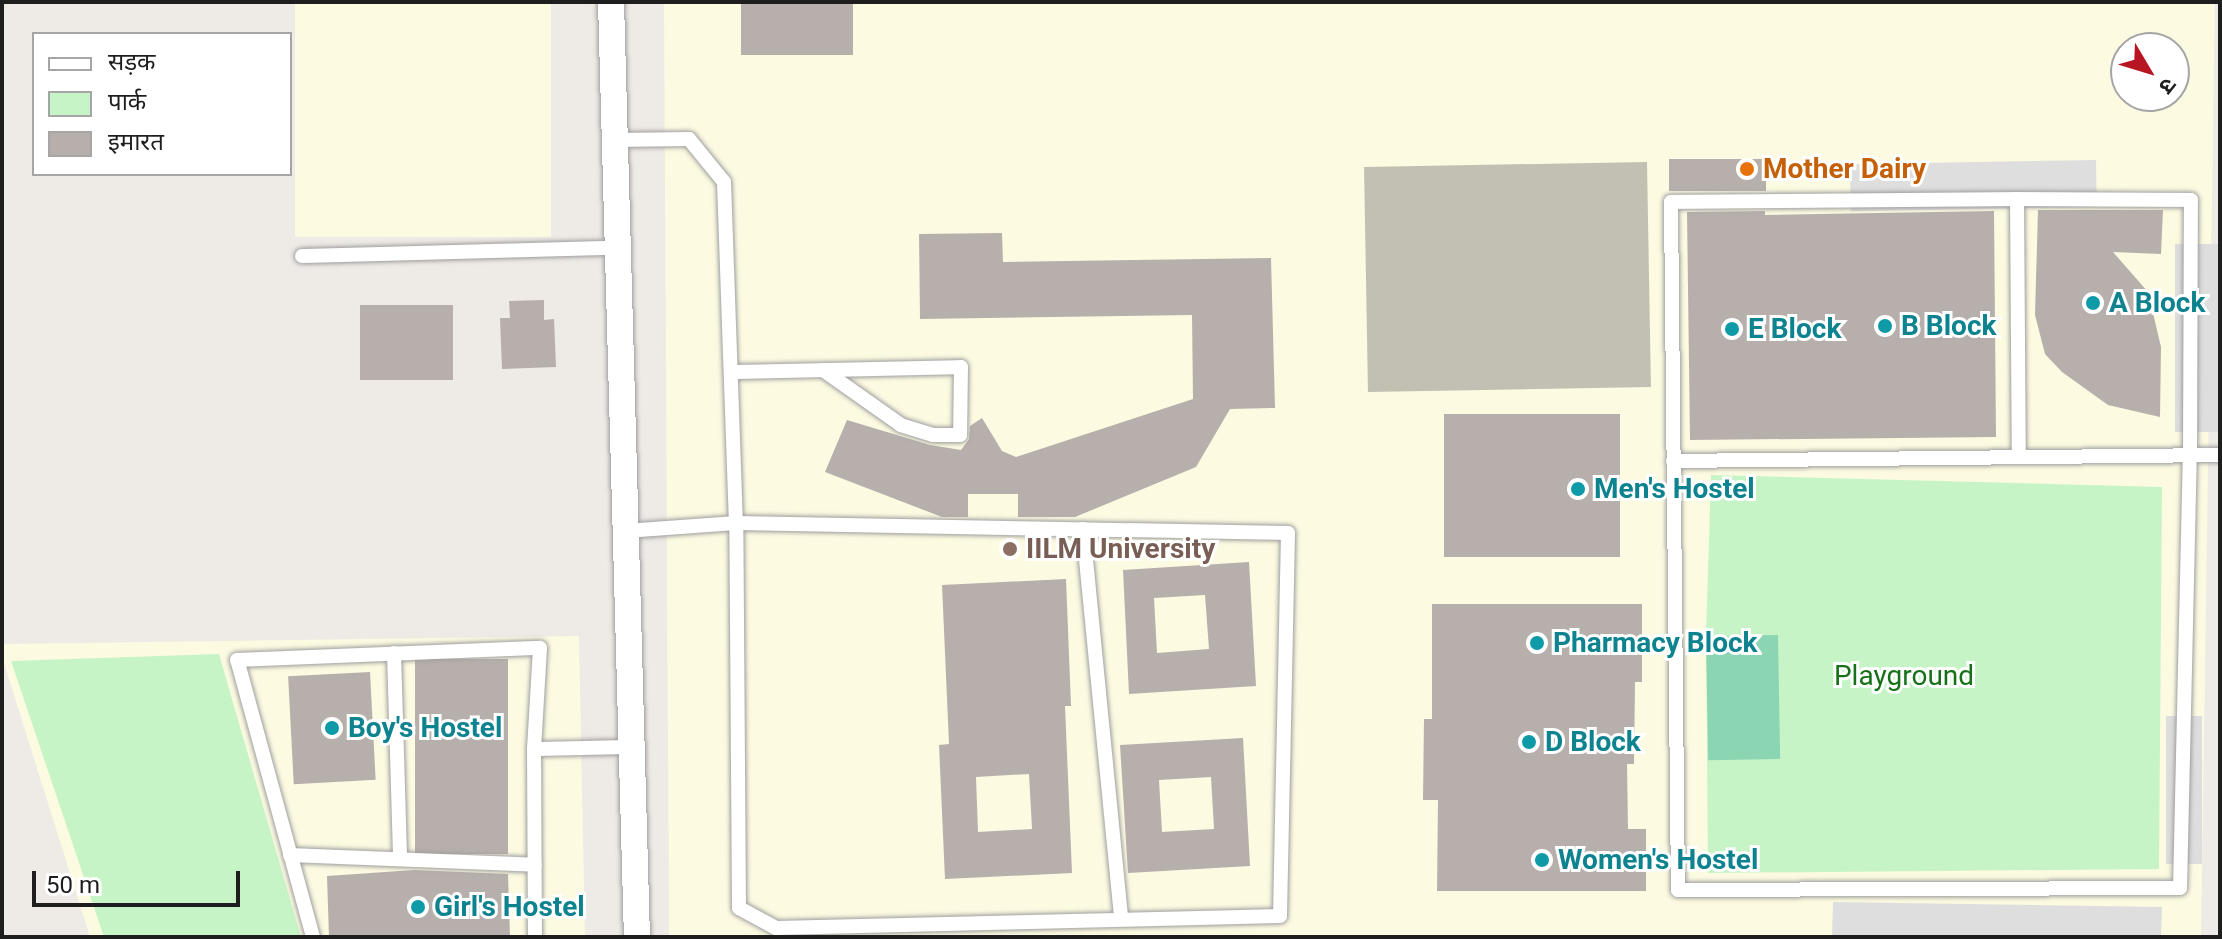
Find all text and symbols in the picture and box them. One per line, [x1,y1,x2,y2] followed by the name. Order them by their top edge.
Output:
[32,32,292,176] legend
[2110,32,2190,112] north arrow
[108,48,156,76] text: सड़क
[2154,73,2182,99] text: उ
[108,88,146,116] text: पार्क
[108,128,164,156] text: इमारत
[1763,152,1926,186] place label: Mother Dairy
[1738,160,1756,178] marker: Mother Dairy
[2109,286,2205,320] place label: A Block
[2084,294,2102,312] marker: A Block
[1901,309,1996,343] place label: B Block
[1748,312,1841,346] place label: E Block
[1876,317,1894,335] marker: B Block
[1723,320,1741,338] marker: E Block
[1594,472,1755,506] place label: Men's Hostel
[1569,480,1587,498] marker: Men's Hostel
[1026,532,1215,566] place label: IILM University
[1001,540,1019,558] marker: IILM University
[1553,626,1757,660] place label: Pharmacy Block
[1528,634,1546,652] marker: Pharmacy Block
[1834,659,1974,693] park label: Playground
[348,711,502,745] place label: Boy's Hostel
[323,719,341,737] marker: Boy's Hostel
[1545,725,1641,759] place label: D Block
[1520,733,1538,751] marker: D Block
[1558,843,1758,877] place label: Women's Hostel
[1533,851,1551,869] marker: Women's Hostel
[36,855,244,905] scale bar
[46,871,100,899] text: 50 m
[434,890,585,924] place label: Girl's Hostel
[409,898,427,916] marker: Girl's Hostel

